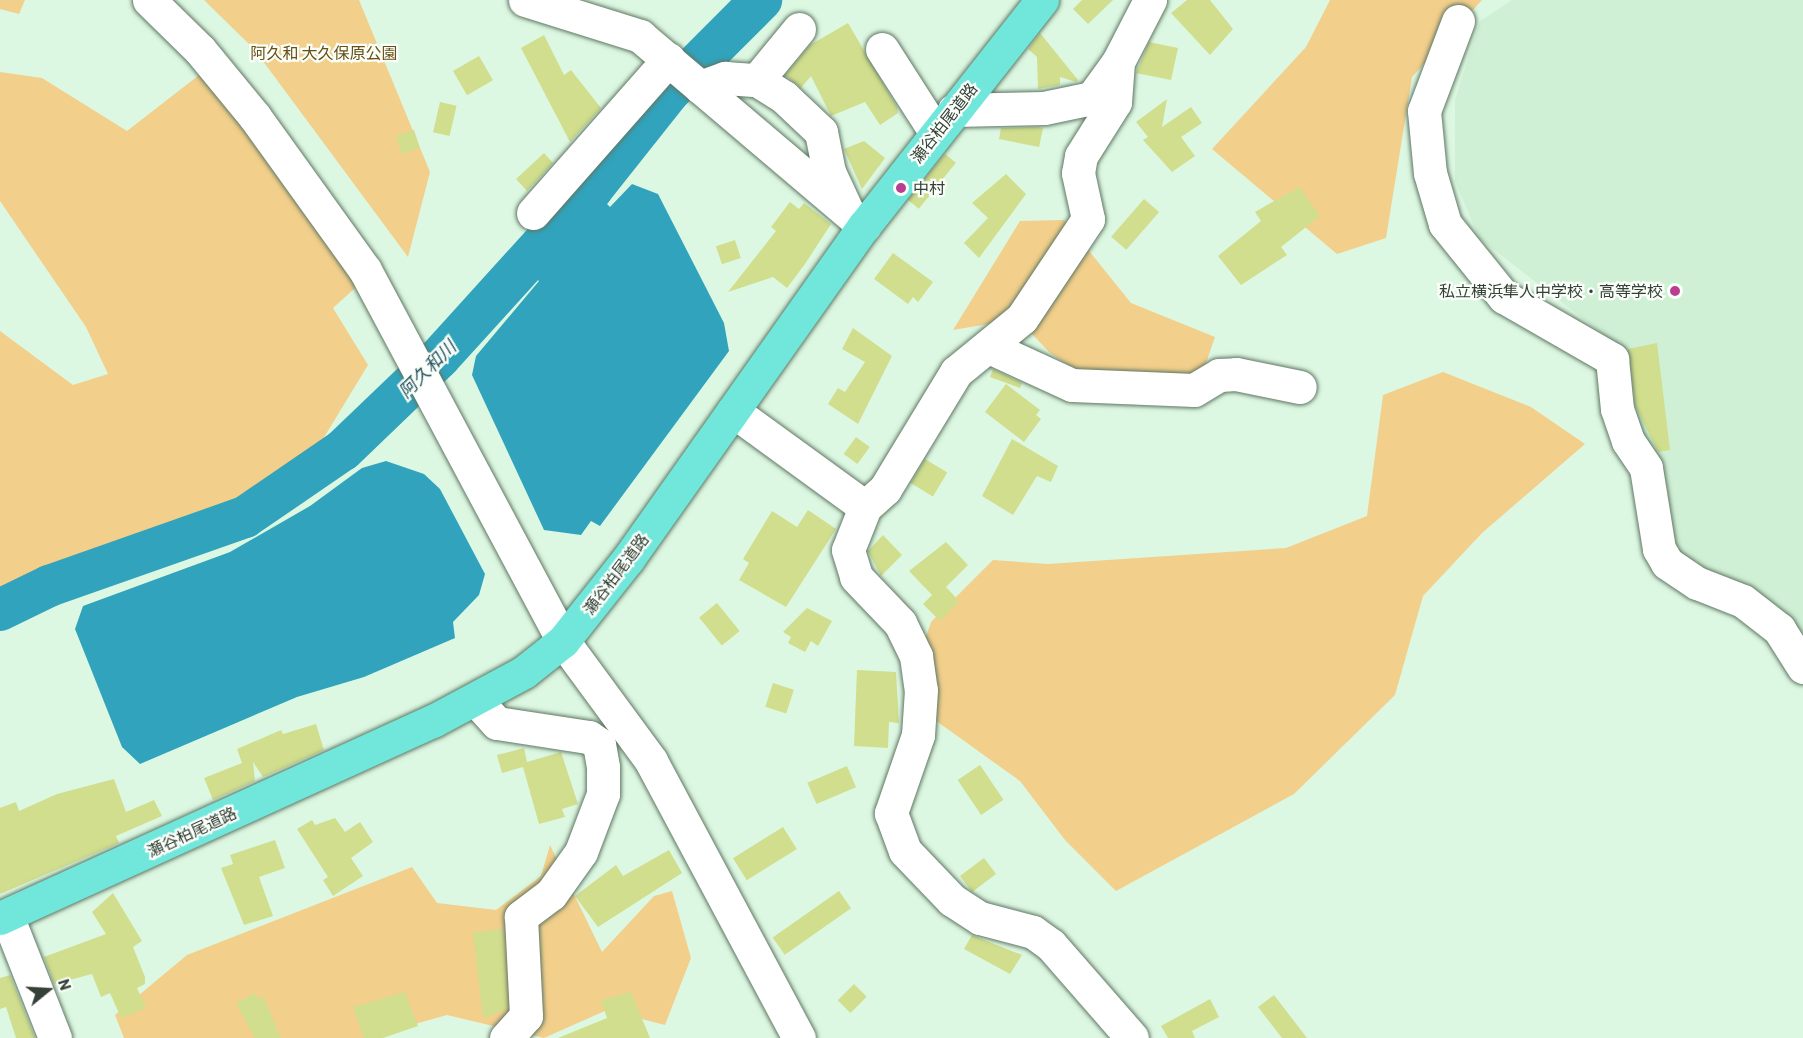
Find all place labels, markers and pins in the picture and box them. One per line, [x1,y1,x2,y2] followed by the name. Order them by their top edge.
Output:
[913,178,945,198] place label: 中村
[894,181,908,195] marker: 中村
[1439,281,1663,301] place label: 私立横浜隼人中学校・高等学校
[1668,284,1682,298] marker: 私立横浜隼人中学校・高等学校

